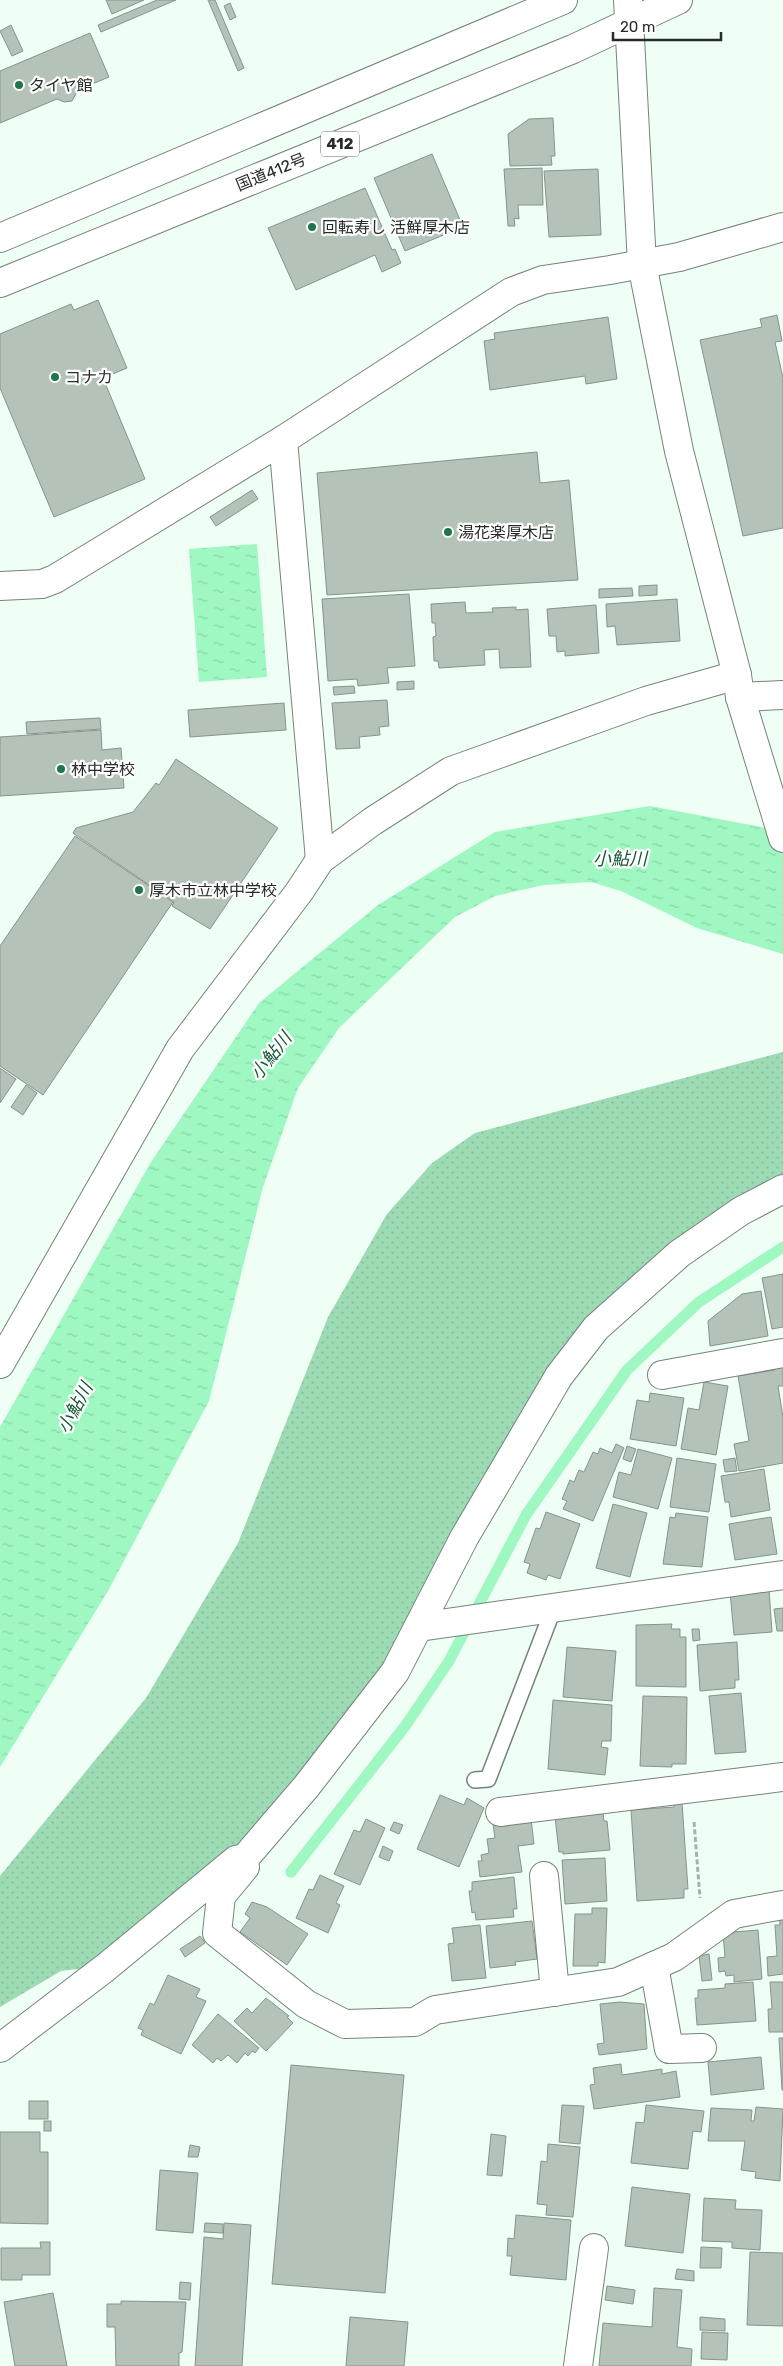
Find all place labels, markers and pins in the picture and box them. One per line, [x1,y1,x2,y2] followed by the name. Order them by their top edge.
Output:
[29,76,93,95] place label: タイヤ館
[13,79,25,91] marker: タイヤ館
[322,218,470,237] place label: 回転寿し 活鮮厚木店
[306,221,318,233] marker: 回転寿し 活鮮厚木店
[65,368,113,387] place label: コナカ
[49,371,61,383] marker: コナカ
[458,523,554,542] place label: 湯花楽厚木店
[442,526,454,538] marker: 湯花楽厚木店
[71,760,135,779] place label: 林中学校
[55,763,67,775] marker: 林中学校
[149,881,277,900] place label: 厚木市立林中学校
[133,884,145,896] marker: 厚木市立林中学校

